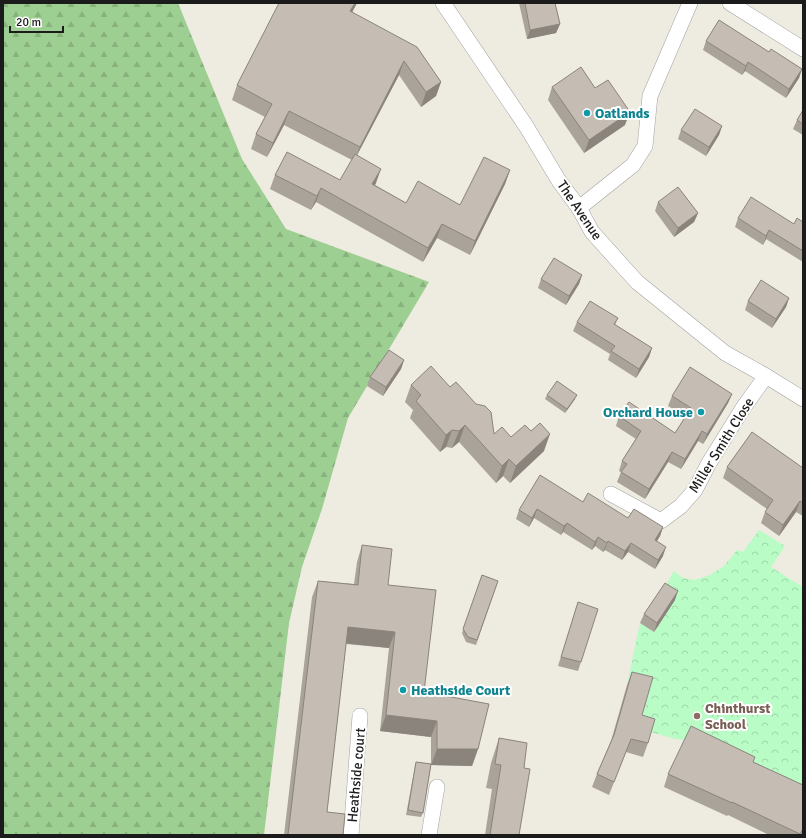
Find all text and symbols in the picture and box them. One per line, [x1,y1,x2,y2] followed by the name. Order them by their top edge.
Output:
[10,8,63,34] scale bar
[16,15,41,30] text: 20 m
[595,105,650,122] place label: Oatlands
[582,108,592,118] marker: Oatlands
[553,177,606,243] street label: The Avenue
[685,394,758,496] street label: Miller Smith Close
[603,404,693,421] place label: Orchard House
[696,407,706,417] marker: Orchard House
[411,682,511,699] place label: Heathside Court
[398,685,408,695] marker: Heathside Court
[705,700,771,733] place label: Chinthurst School
[692,711,702,721] marker: Chinthurst School
[344,727,369,823] street label: Heathside court

